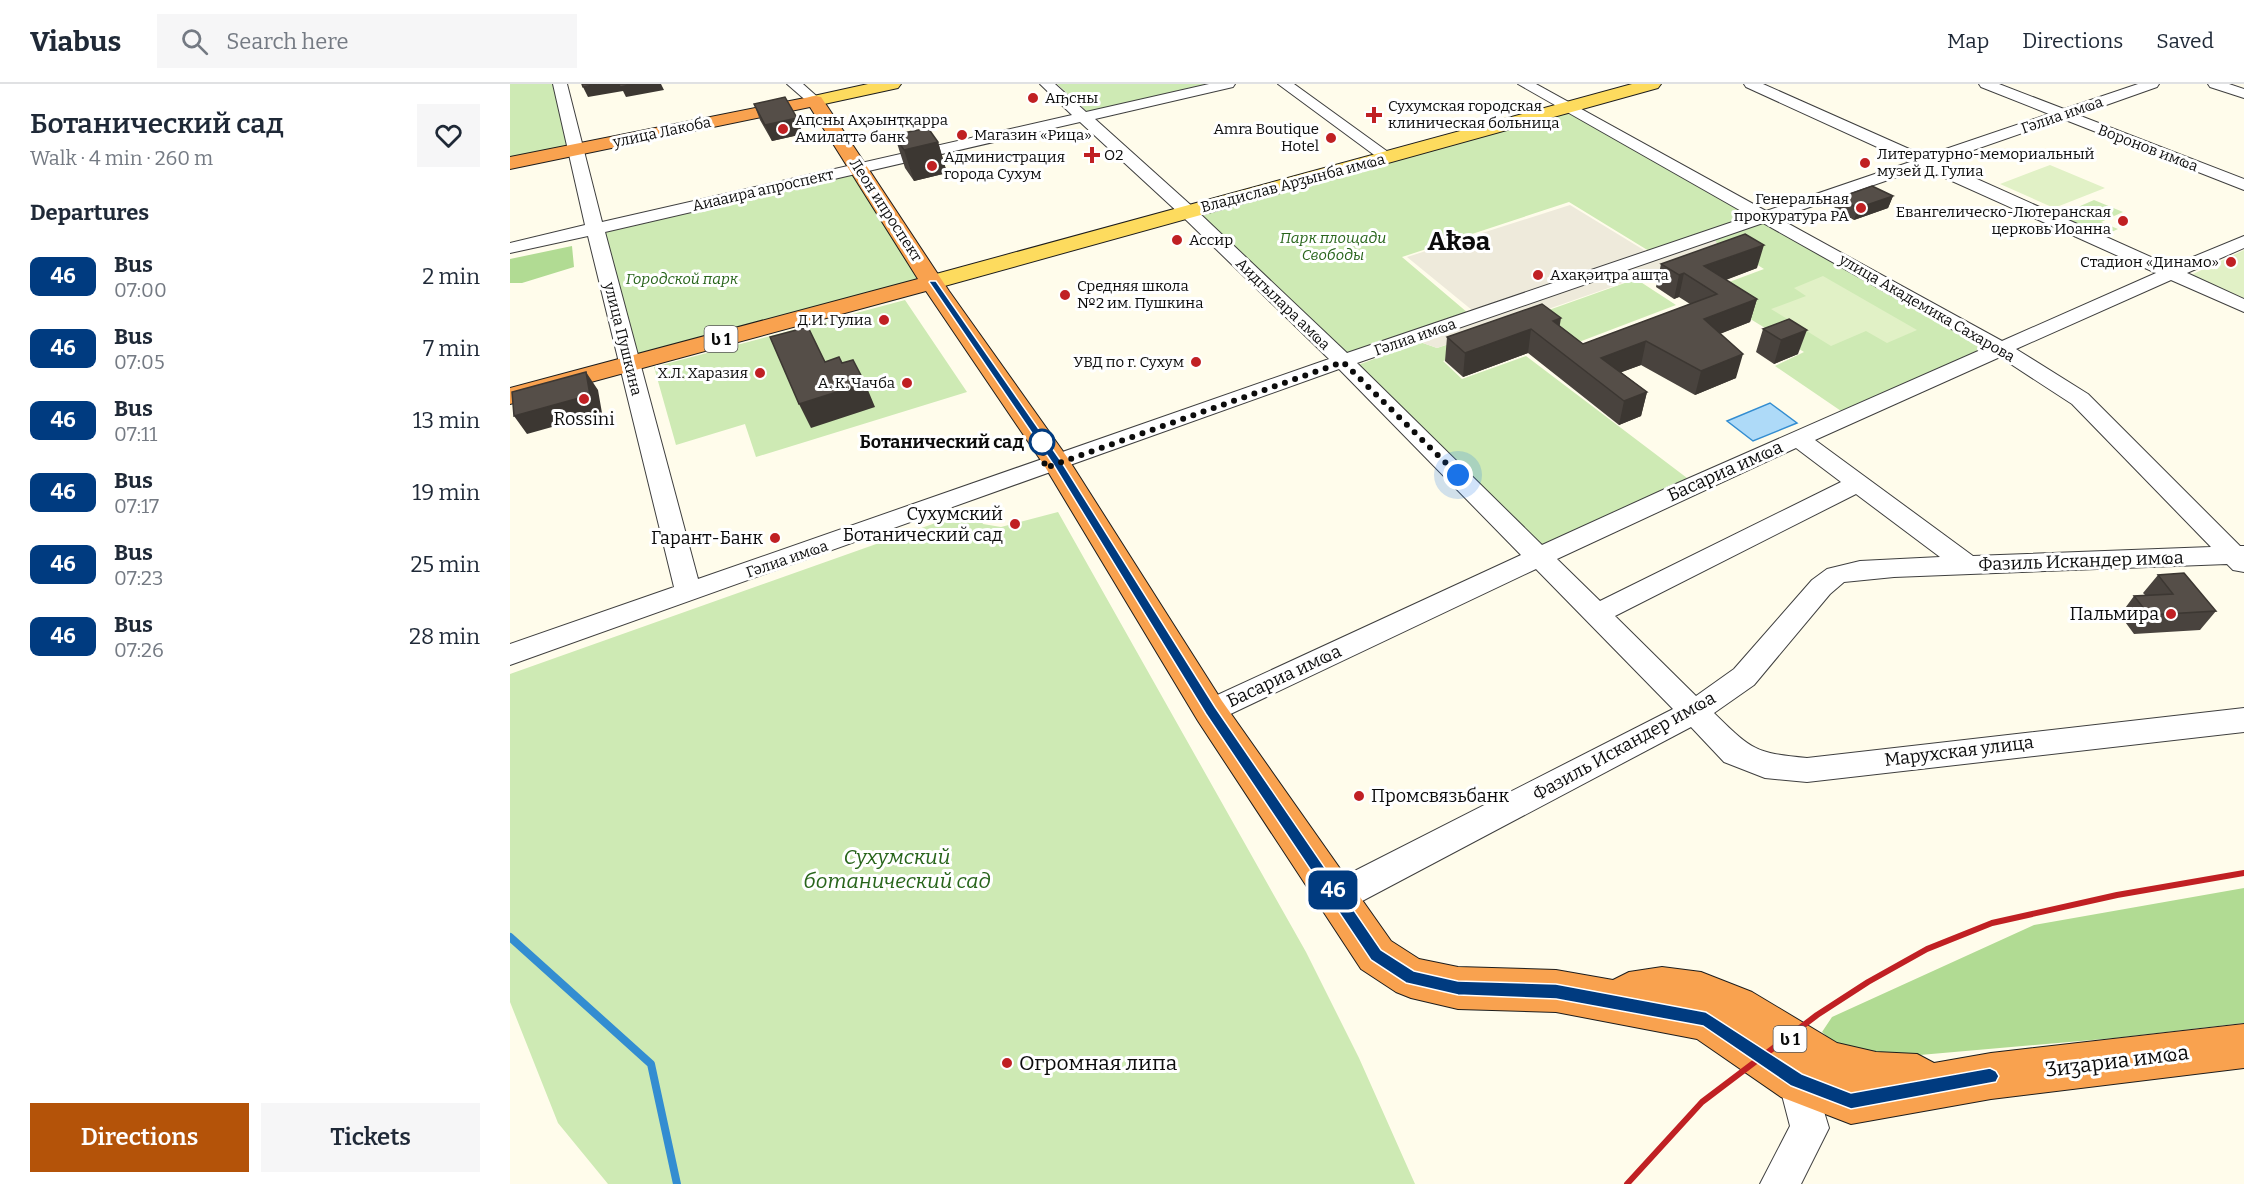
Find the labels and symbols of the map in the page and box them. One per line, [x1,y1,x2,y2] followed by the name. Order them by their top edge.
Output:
[1045,89,1098,107] place label: Аҧсны
[1026,91,1040,105] marker: Аҧсны
[2019,93,2105,137] street label: Гәлиа имҩа
[1388,97,1560,132] place label: Сухумская городская клиническая больница
[1365,106,1383,124] marker: Сухумская городская клиническая больница
[795,111,948,146] place label: Аԥсны Аҳәынҭқарра Амилаҭтә банк
[610,113,713,151] street label: улица Лакоба
[1213,120,1319,155] place label: Amra Boutique Hotel
[2095,121,2201,175] street label: Воронов имҩа
[776,122,790,136] marker: Аԥсны Аҳәынҭқарра Амилаҭтә банк
[974,126,1092,144] place label: Магазин «Рица»
[955,128,969,142] marker: Магазин «Рица»
[1324,131,1338,145] marker: Amra Boutique Hotel
[1877,145,2095,180] place label: Литературно-мемориальный музей Д. Гулиа
[1104,146,1123,164] place label: О2
[944,148,1065,183] place label: Администрация города Сухум
[1085,148,1099,162] marker: О2
[1199,150,1387,216] street label: Владислав Арӡынба имҩа
[846,155,926,265] street label: Леон ипроспект
[1858,156,1872,170] marker: Литературно-мемориальный музей Д. Гулиа
[925,159,939,173] marker: Администрация города Сухум
[691,165,836,215] street label: Аиааира апроспект
[1734,190,1849,225] place label: Генеральная прокуратура РА
[1854,201,1868,215] marker: Генеральная прокуратура РА
[1896,203,2111,238] place label: Евангелическо-Лютеранская церковь Иоанна
[2116,214,2130,228] marker: Евангелическо-Лютеранская церковь Иоанна
[1428,226,1491,257] district label: Аҟəа
[1280,229,1386,264] park label: Парк площади Свободы
[1189,231,1233,249] place label: Ассир
[1170,233,1184,247] marker: Ассир
[1835,250,2018,366] street label: улица Академика Сахарова
[2080,253,2219,271] place label: Cтадион «Динамо»
[1232,255,1334,353] street label: Аидгылара амҩа
[2224,255,2238,269] marker: Cтадион «Динамо»
[1550,266,1669,284] place label: Ахақәиҭра ашҭа
[1531,268,1545,282] marker: Ахақәиҭра ашҭа
[626,270,739,288] park label: Городской парк
[1077,277,1203,312] place label: Средняя школа №2 им. Пушкина
[600,279,646,398] street label: улица Пушкина
[1058,288,1072,302] marker: Средняя школа №2 им. Пушкина
[798,311,872,329] place label: Д.И. Гулиа
[877,313,891,327] marker: Д.И. Гулиа
[1372,315,1458,359] street label: Гәлиа имҩа
[704,326,738,352] road number: ს 1
[1073,353,1184,371] place label: УВД по г. Сухум
[1189,355,1203,369] marker: УВД по г. Сухум
[658,364,748,382] place label: Х.Л. Харазия
[753,366,767,380] marker: Х.Л. Харазия
[818,374,895,392] place label: А. К. Чачба
[900,376,914,390] marker: А. К. Чачба
[577,392,591,406] marker: Rossini
[553,408,615,430] place label: Rossini
[1029,429,1055,455] marker: Ботанический сад
[859,431,1024,453] place label: Ботанический сад
[1664,436,1786,506] street label: Басариа имҩа
[1443,460,1473,490] your location
[843,503,1003,546] place label: Сухумский Ботанический сад
[1008,517,1022,531] marker: Сухумский Ботанический сад
[651,527,763,549] place label: Гарант-Банк
[768,531,782,545] marker: Гарант-Банк
[744,537,830,581] street label: Гәлиа имҩа
[1978,546,2184,576] street label: Фазиль Искандер имҩа
[2070,603,2159,625] place label: Пальмира
[2164,607,2178,621] marker: Пальмира
[1223,640,1345,712] street label: Басариа имҩа
[1529,686,1719,805] street label: Фазиль Искандер имҩа
[1883,731,2035,771] street label: Марухская улица
[1371,785,1509,807] place label: Промсвязьбанк
[1352,789,1366,803] marker: Промсвязьбанк
[803,844,991,894] park label: Сухумский ботанический сад
[1306,870,1360,910] line badge: 46
[1774,1026,1806,1052] road number: ს 1
[2044,1039,2191,1083] street label: Ӡиӡариа имҩа
[1019,1050,1178,1076] place label: Огромная липа
[1000,1056,1014,1070] marker: Огромная липа

